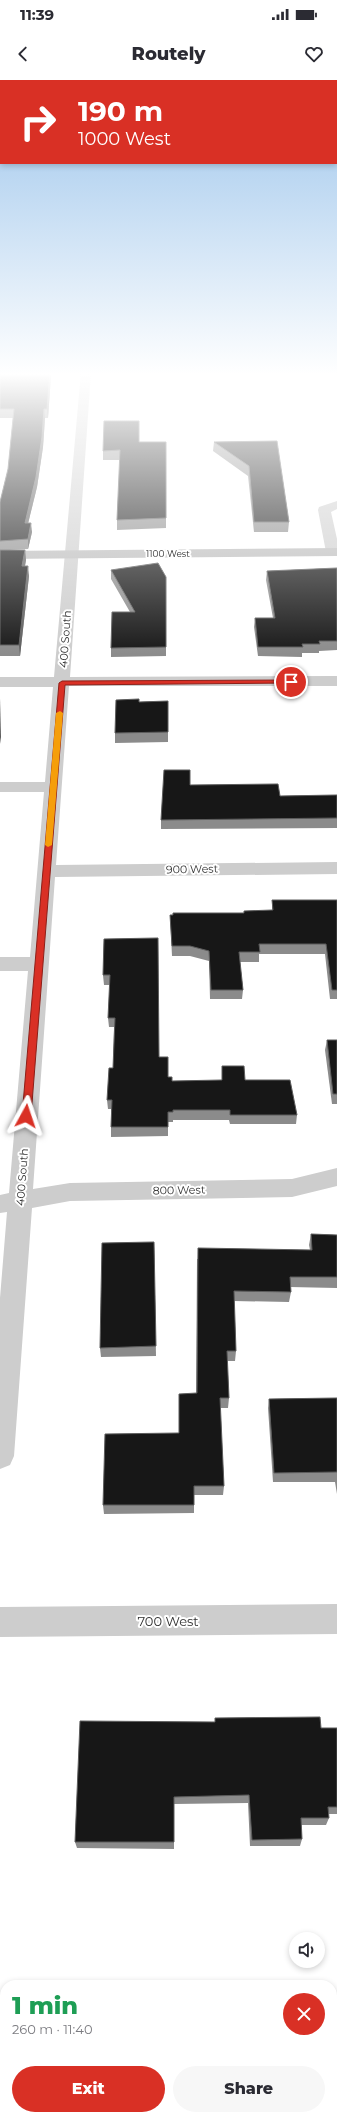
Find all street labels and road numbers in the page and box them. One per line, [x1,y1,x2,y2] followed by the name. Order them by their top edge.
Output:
[146,548,190,559] street label: 1100 West
[56,610,74,668] street label: 400 South
[166,862,219,876] street label: 900 West
[13,1148,31,1206] street label: 400 South
[153,1183,206,1197] street label: 800 West
[137,1613,199,1629] street label: 700 West

